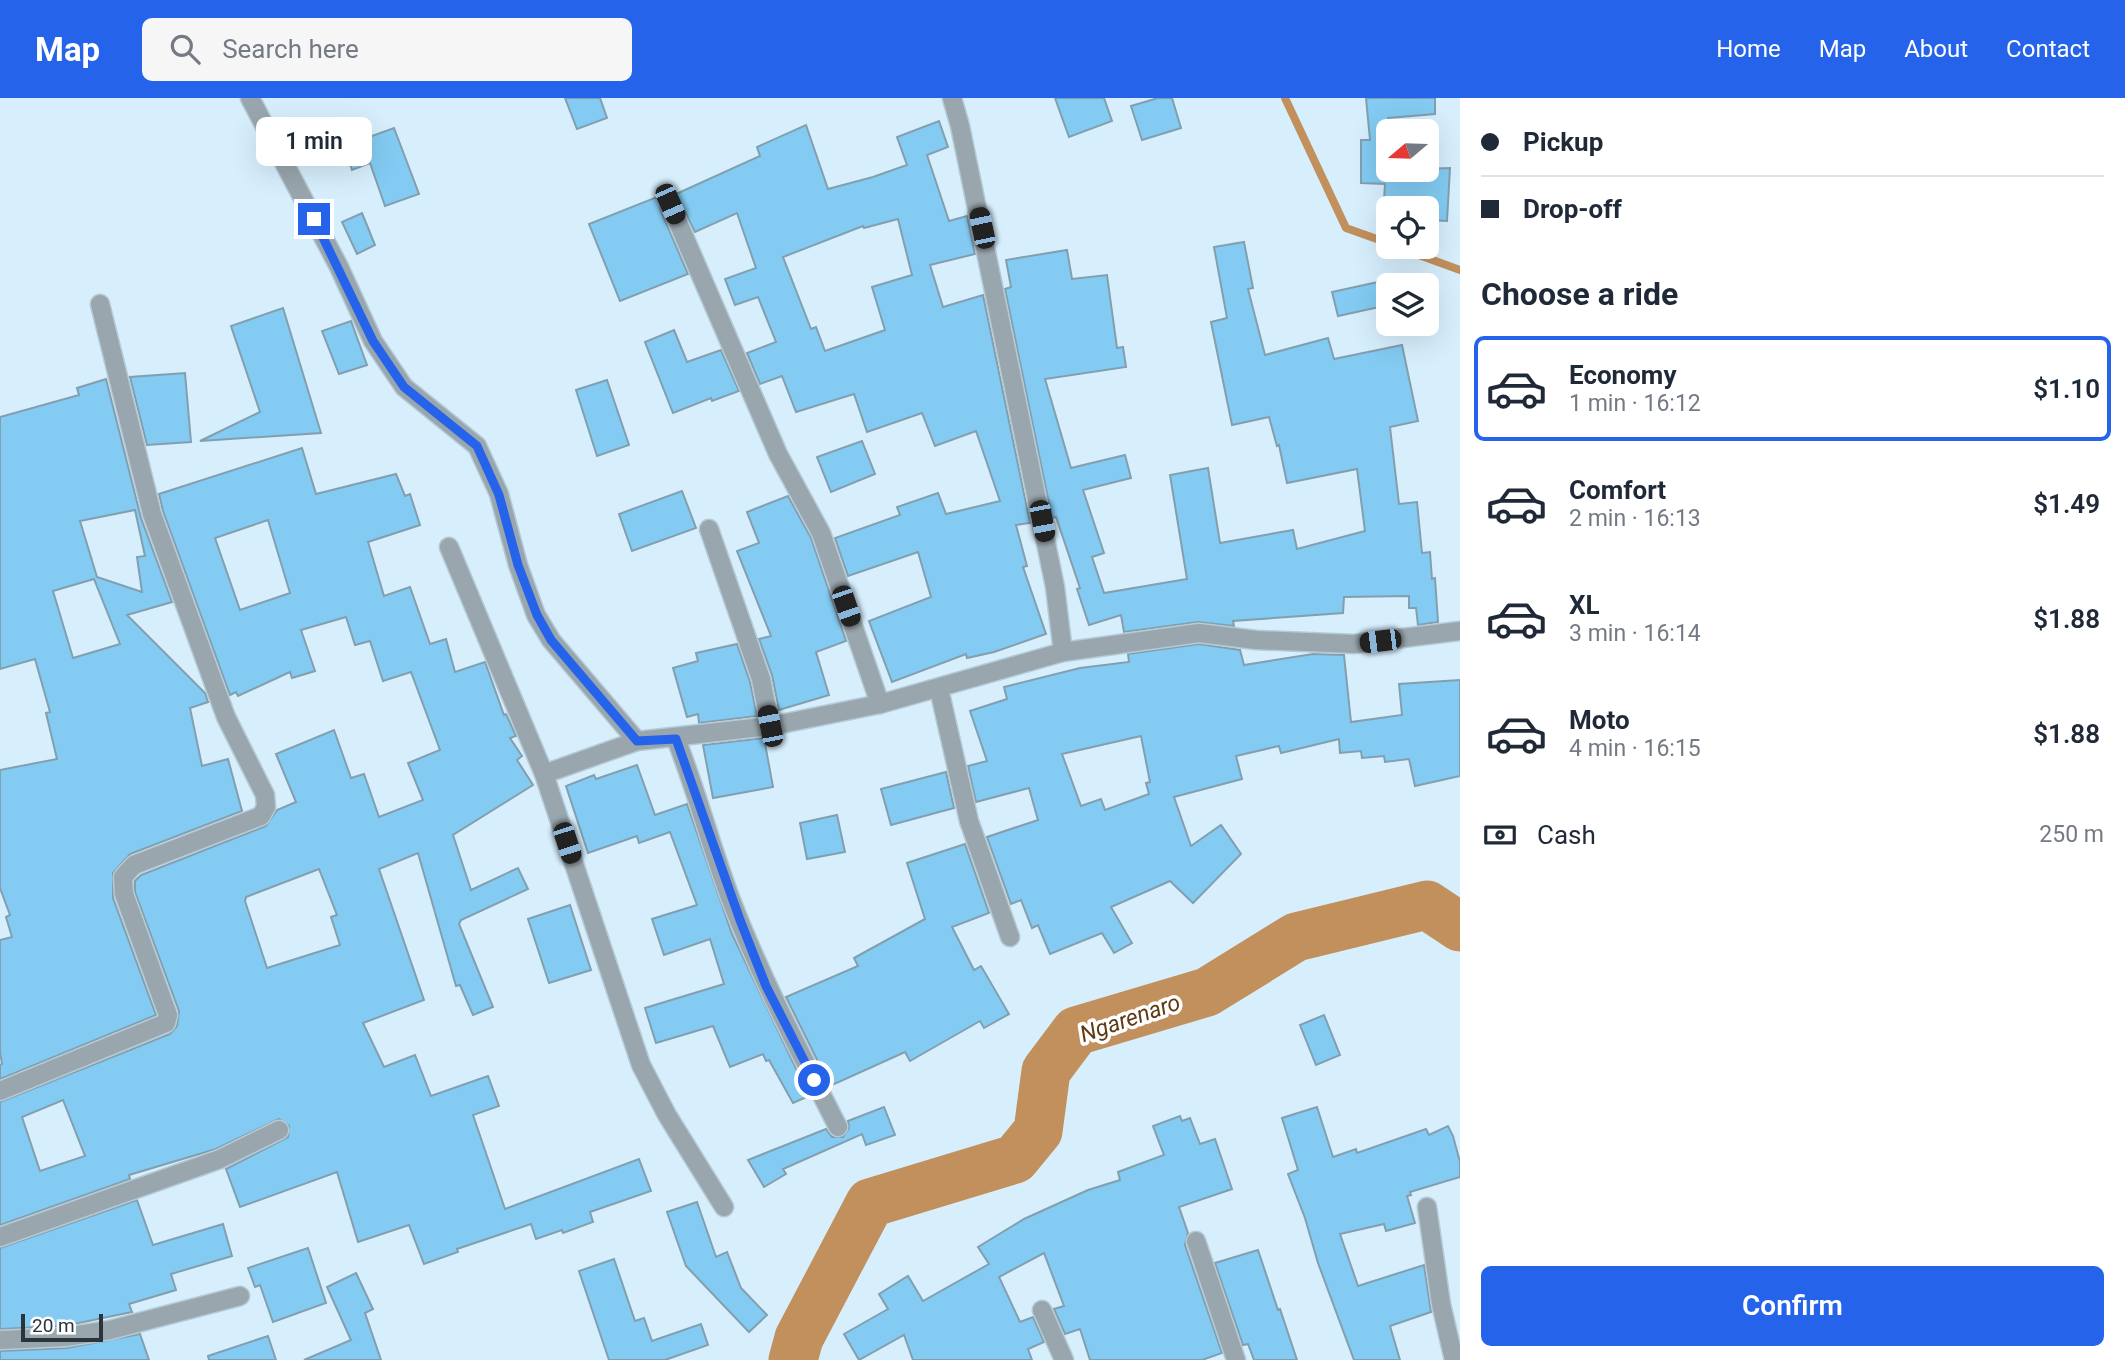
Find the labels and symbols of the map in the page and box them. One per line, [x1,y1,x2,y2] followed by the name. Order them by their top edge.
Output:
[256,117,372,166] callout: 1 min
[1376,119,1438,182] north arrow
[652,181,689,227] car
[298,203,330,235] route end
[968,205,997,251] car
[1028,498,1057,544] car
[830,583,863,629] car
[1358,628,1403,654] car
[756,703,785,749] car
[551,820,584,866] car
[1076,989,1184,1048] water label: Ngarenaro
[798,1064,830,1096] route start
[21,1311,103,1343] scale bar

